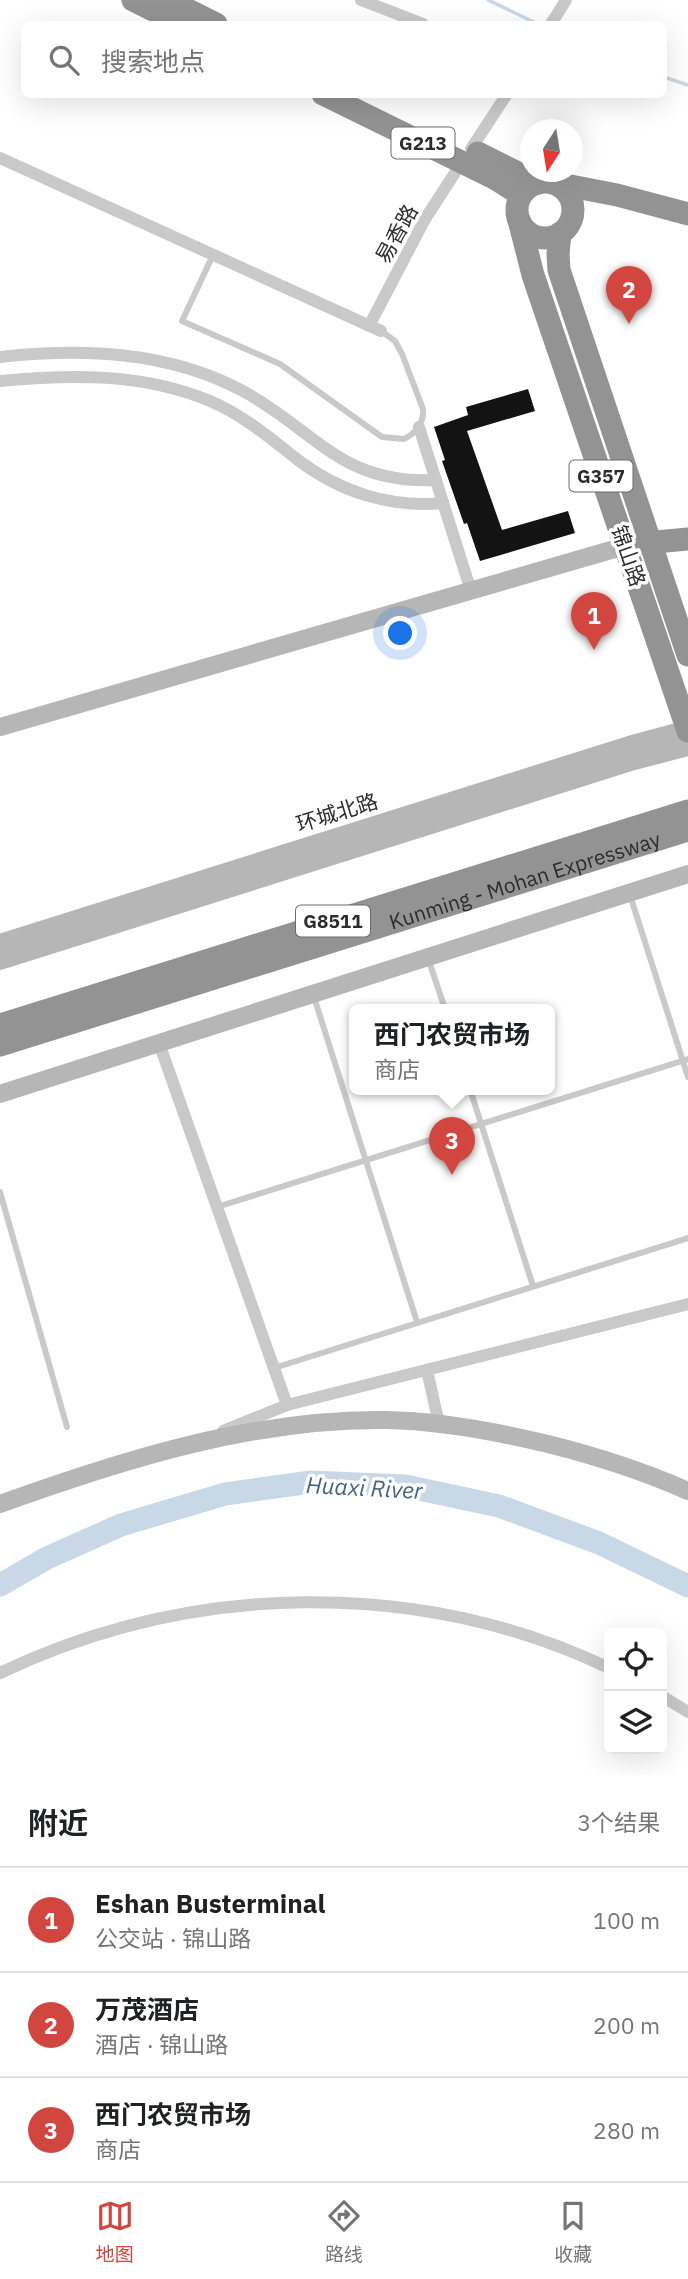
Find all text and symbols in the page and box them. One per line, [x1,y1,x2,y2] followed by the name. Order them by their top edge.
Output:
[21,21,667,98] search box
[45,41,83,79] icon: search
[101,44,205,78] text: 搜索地点
[520,119,583,182] north arrow
[392,127,454,158] road number: G213
[369,199,424,268] street label: 易香路
[606,266,652,324] pin: 2
[570,461,632,491] road number: G357
[605,521,652,590] street label: 锦山路
[571,592,617,650] pin: 1
[383,616,417,650] your location
[292,786,381,838] street label: 环城北路
[386,824,664,936] street label: Kunming - Mohan Expressway
[296,906,370,937] road number: G8511
[349,1004,555,1095] popup
[374,1017,530,1051] text: 西门农贸市场
[374,1054,420,1084] text: 商店
[429,1117,475,1175] pin: 3
[305,1469,424,1505] water label: Huaxi River
[604,1628,667,1754] map controls
[604,1628,667,1691] button: locate
[604,1691,667,1754] button: layers
[28,1803,88,1842] text: 附近
[577,1807,660,1837] text: 3个结果
[95,1886,325,1920] text: Eshan Busterminal
[44,1905,58,1935] text: 1
[593,1905,660,1935] text: 100 m
[95,1923,251,1953] text: 公交站 · 锦山路
[95,1992,199,2026] text: 万茂酒店
[44,2010,58,2040] text: 2
[593,2010,660,2040] text: 200 m
[95,2029,228,2059] text: 酒店 · 锦山路
[95,2097,251,2131] text: 西门农贸市场
[44,2115,58,2145] text: 3
[593,2115,660,2145] text: 280 m
[95,2134,141,2164] text: 商店
[96,2197,134,2266] tab: 地图
[325,2197,363,2266] tab: 路线
[554,2197,592,2266] tab: 收藏

